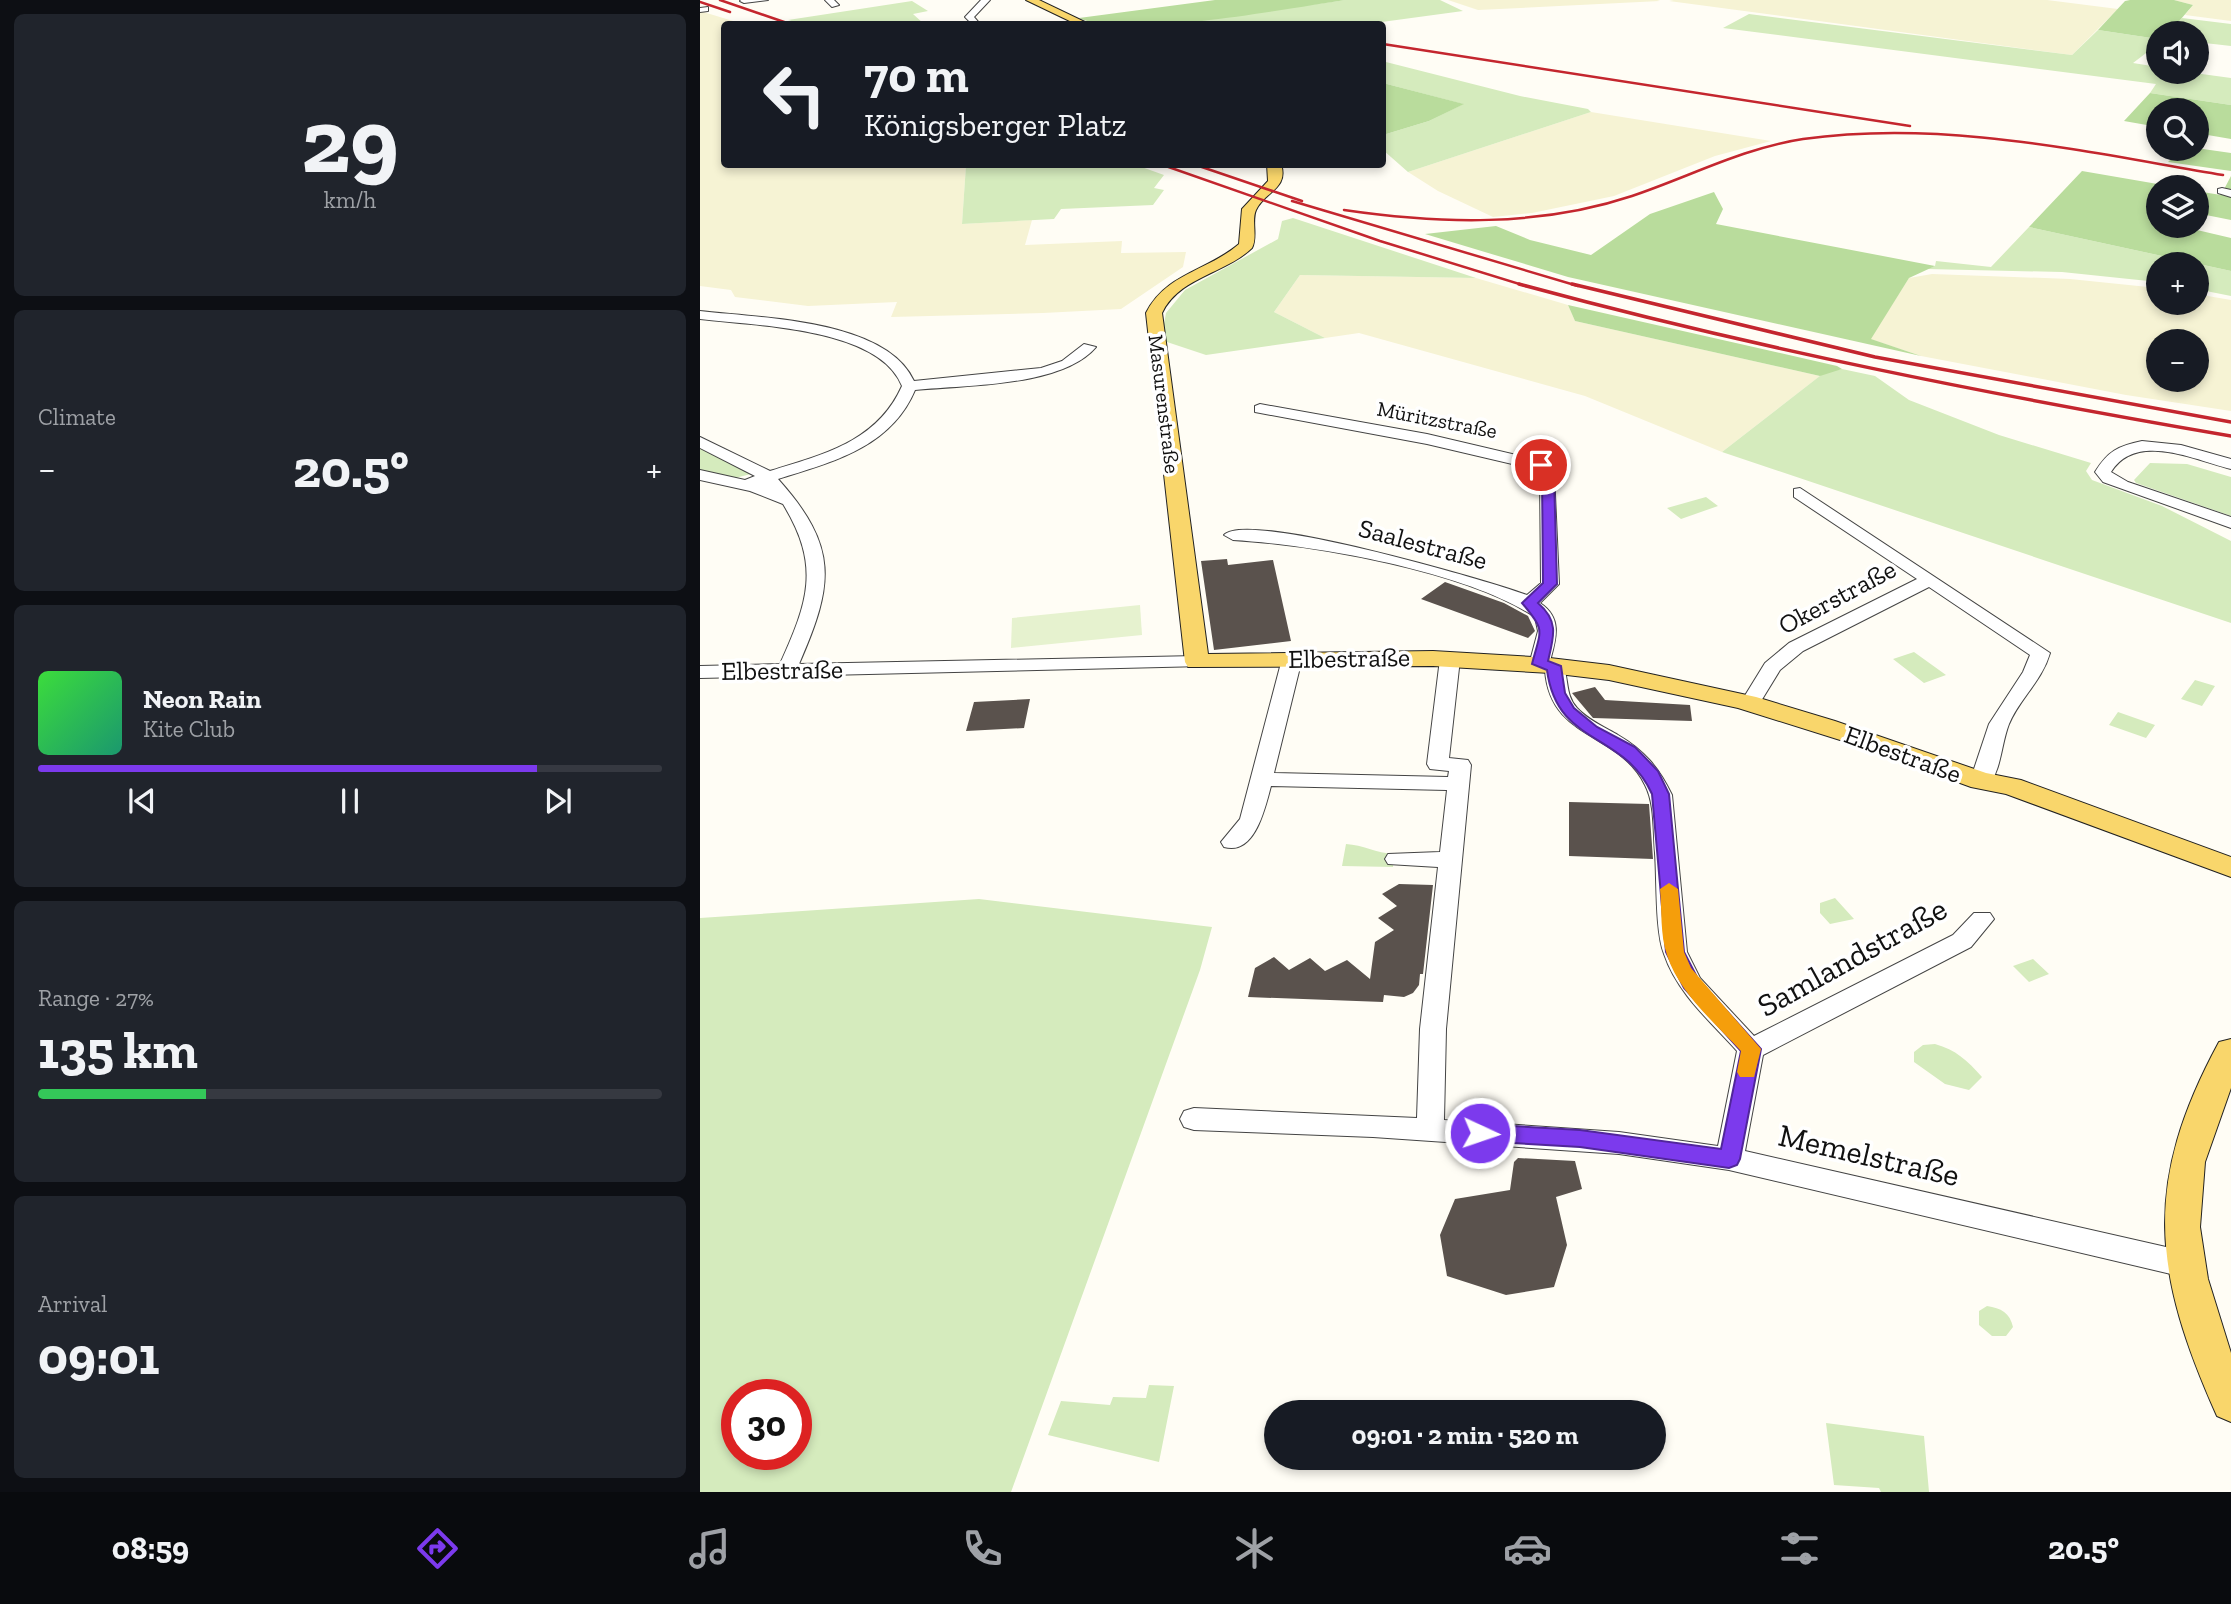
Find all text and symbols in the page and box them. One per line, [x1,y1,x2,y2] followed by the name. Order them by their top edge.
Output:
[2146,21,2209,392] map controls
[2146,21,2209,84] button: sound
[864,46,969,105] text: 70 m
[749,49,840,140] icon: left
[301,86,399,195] text: 29
[2146,98,2209,161] button: search
[864,106,1127,144] text: Königsberger Platz
[2146,175,2209,238] button: layers
[324,186,376,214] text: km/h
[2146,252,2209,315] button: +
[2146,329,2209,392] button: −
[1144,333,1185,475] street label: Masurenstraße
[1375,396,1499,443] street label: Müritzstraße
[38,403,116,431] text: Climate
[1511,435,1571,495] pin
[293,438,409,500] text: 20.5°
[38,446,56,492] text: −
[646,446,662,492] text: +
[1522,446,1560,484] icon: arrive
[1355,511,1491,577] street label: Saalestraße
[1773,553,1901,641] street label: Okerstraße
[1288,641,1410,675] street label: Elbestraße
[721,653,843,687] street label: Elbestraße
[143,683,261,715] text: Neon Rain
[143,715,235,743] text: Kite Club
[1840,718,1966,790] street label: Elbestraße
[123,782,161,820] icon: previous
[331,782,369,820] icon: pause
[539,782,577,820] icon: next
[1751,889,1953,1025] street label: Samlandstraße
[38,984,154,1012] text: Range · 27%
[38,1019,198,1081] text: 135 km
[1443,1096,1517,1170] position arrow
[1775,1116,1963,1194] street label: Memelstraße
[38,1290,107,1318] text: Arrival
[38,1325,160,1387] text: 09:01
[721,1379,812,1470] speed limit sign: 30
[1351,1419,1579,1451] text: 09:01 · 2 min · 520 m
[413,1524,462,1573] icon: directions
[685,1524,734,1573] icon: music
[958,1524,1007,1573] icon: phone
[1230,1524,1279,1573] icon: climate
[1503,1524,1552,1573] icon: car
[1775,1524,1824,1573] icon: filters
[112,1529,189,1567] text: 08:59
[2048,1529,2119,1567] text: 20.5°

